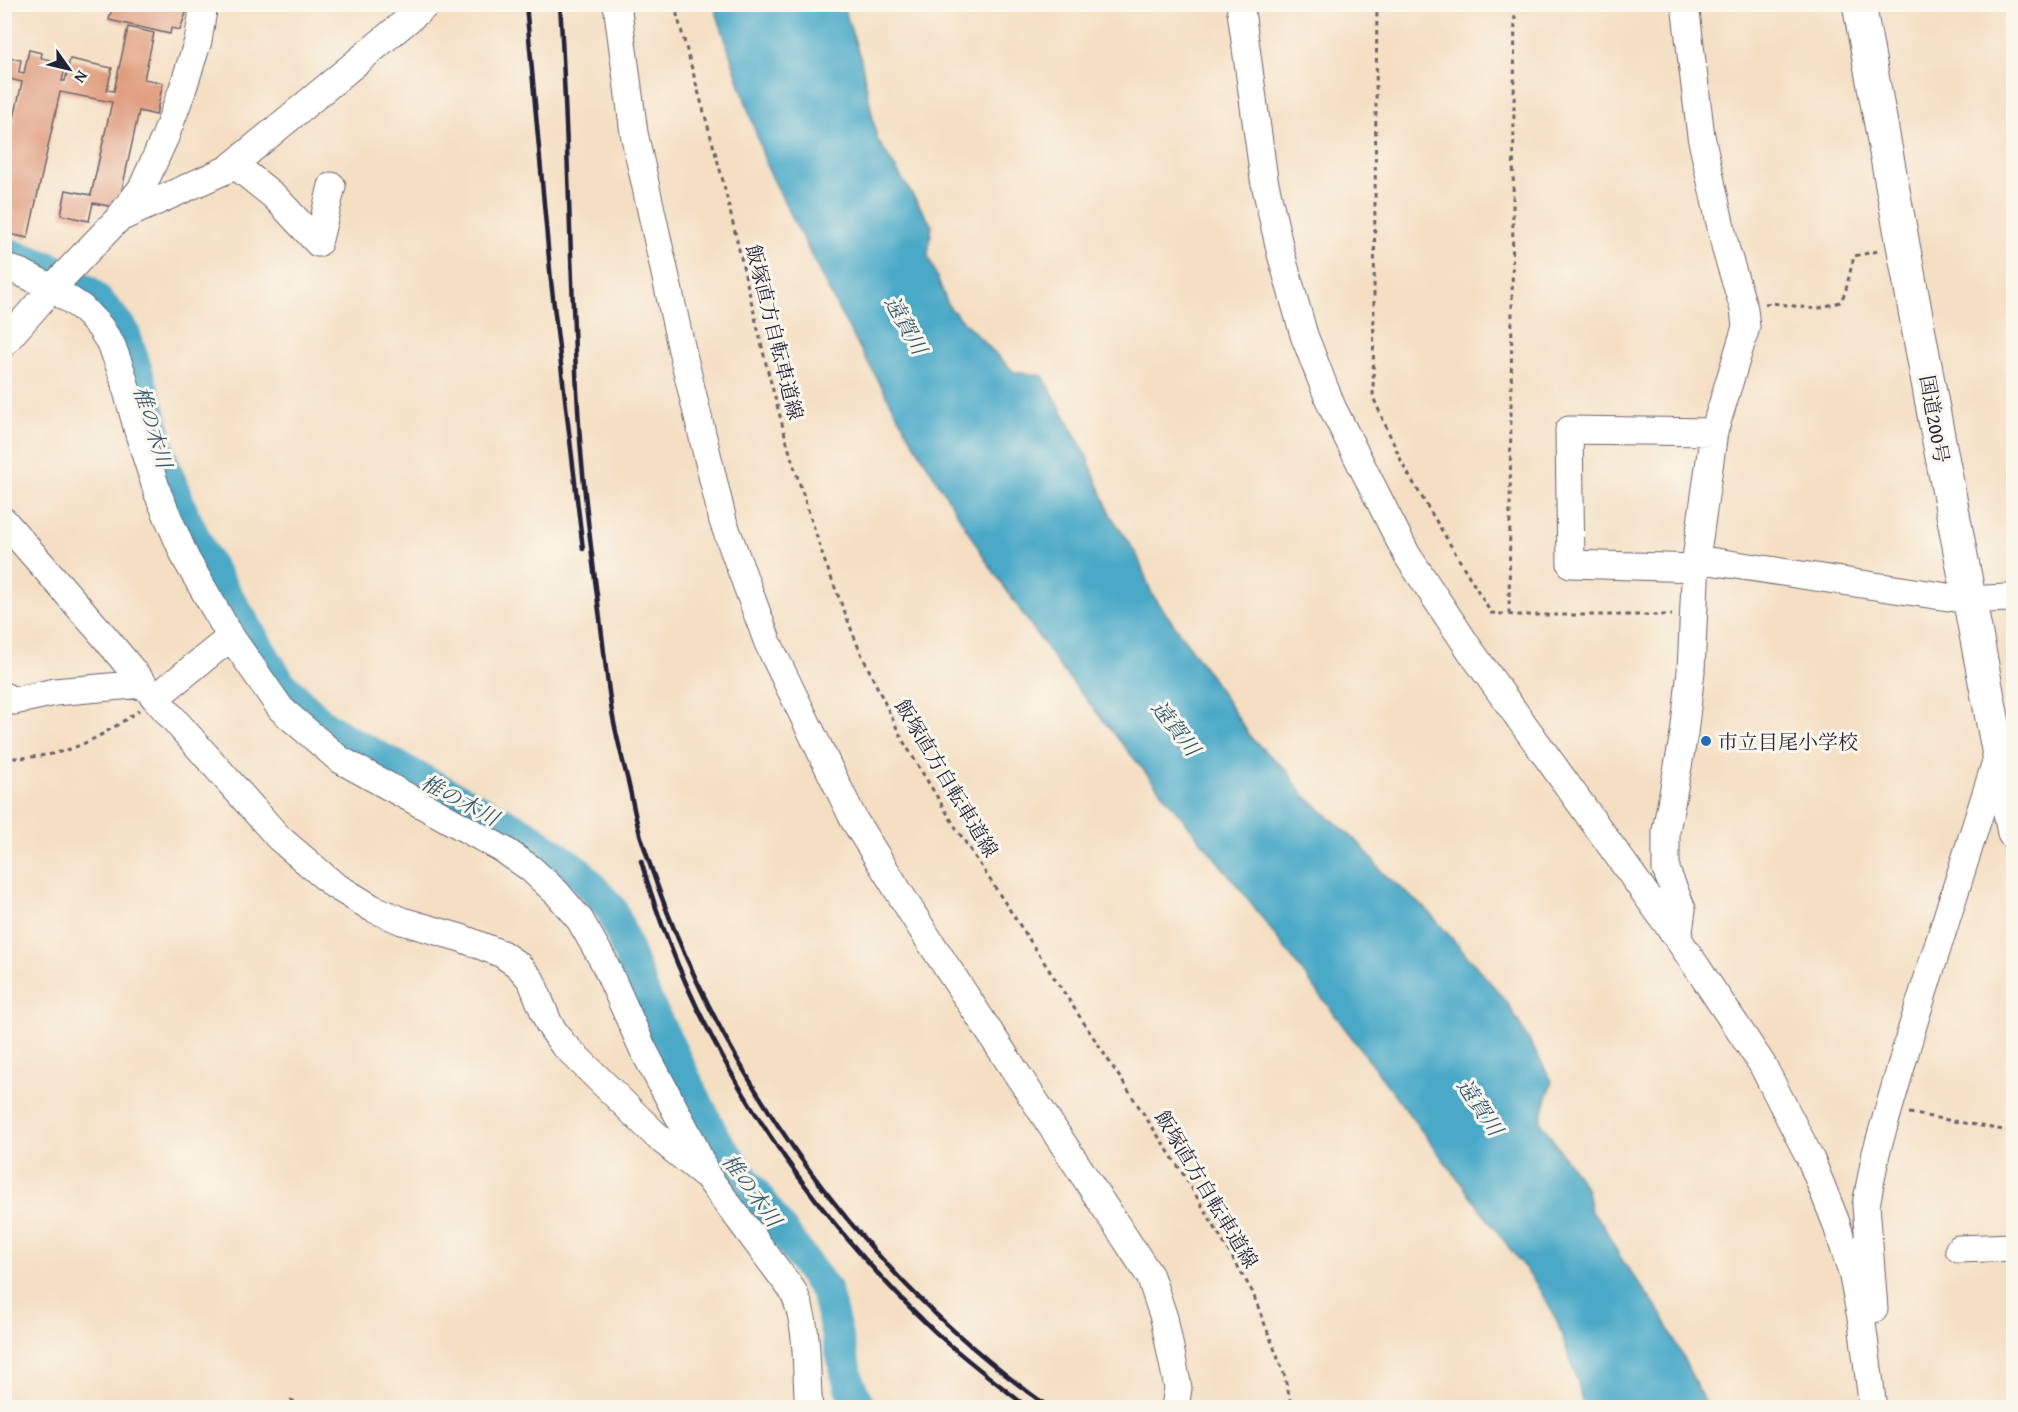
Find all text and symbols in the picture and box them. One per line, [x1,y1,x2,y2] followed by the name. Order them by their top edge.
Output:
[39,39,99,99] north arrow
[68,66,94,89] text: N
[739,241,811,423] street label: 飯塚直方自転車道線
[877,290,936,362] water label: 遠賀川
[1913,373,1957,465] street label: 国道200号
[126,382,181,474] water label: 椎の木川
[888,693,1006,863] street label: 飯塚直方自転車道線
[1144,694,1209,764] water label: 遠賀川
[1718,727,1858,756] place label: 市立目尾小学校
[1699,734,1713,748] marker: 市立目尾小学校
[416,767,506,834] water label: 椎の木川
[1450,1072,1512,1143] water label: 遠賀川
[1148,1104,1266,1274] street label: 飯塚直方自転車道線
[715,1147,790,1235] water label: 椎の木川

